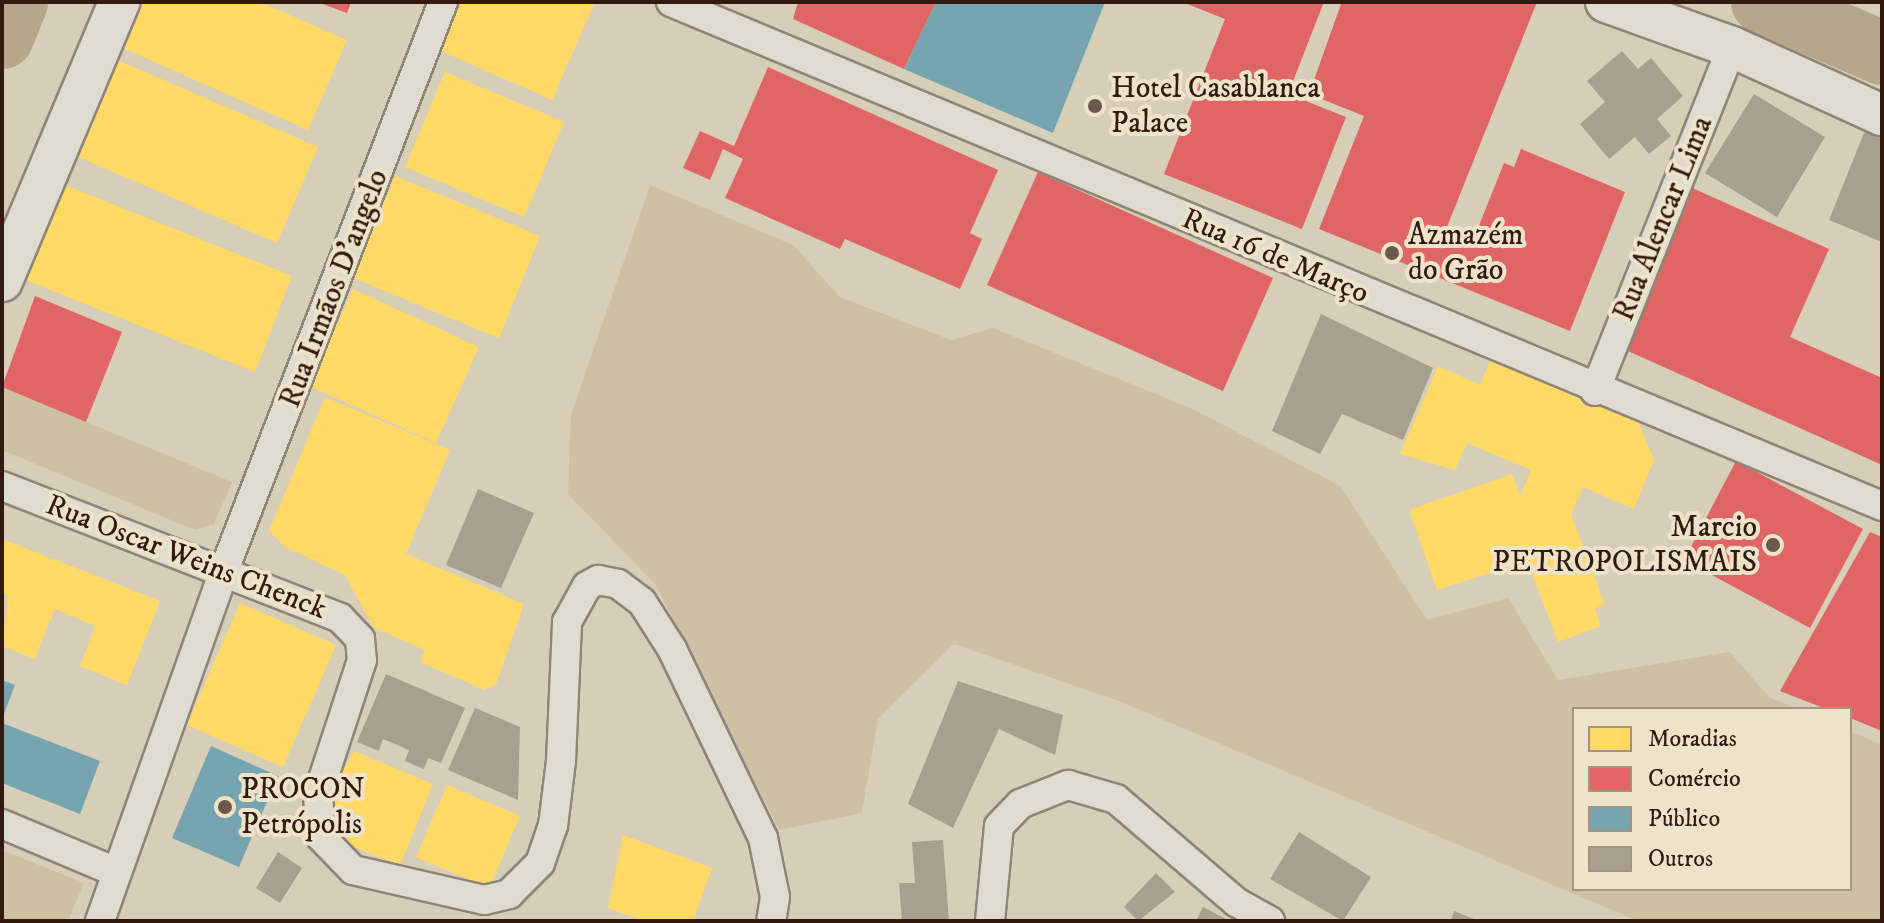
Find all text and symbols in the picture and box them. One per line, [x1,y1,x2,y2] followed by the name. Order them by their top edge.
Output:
[1111,71,1320,142] place label: Hotel Casablanca Palace
[1086,97,1104,115] marker: Hotel Casablanca Palace
[1607,111,1721,327] street label: Rua Alencar Lima
[273,165,397,413] street label: Rua Irmãos D'angelo
[1176,202,1374,312] street label: Rua 16 de Março
[1408,218,1523,288] place label: Azmazém do Grão
[1383,244,1401,262] marker: Azmazém do Grão
[41,488,331,628] street label: Rua Oscar Weins Chenck
[1492,510,1757,580] place label: Marcio PETROPOLISMAIS
[1764,536,1782,554] marker: Marcio PETROPOLISMAIS
[1572,707,1852,891] legend
[1648,724,1737,754] text: Moradias
[1648,764,1741,794] text: Comércio
[241,772,365,842] place label: PROCON Petrópolis
[216,798,234,816] marker: PROCON Petrópolis
[1648,804,1720,834] text: Público
[1648,844,1713,874] text: Outros

